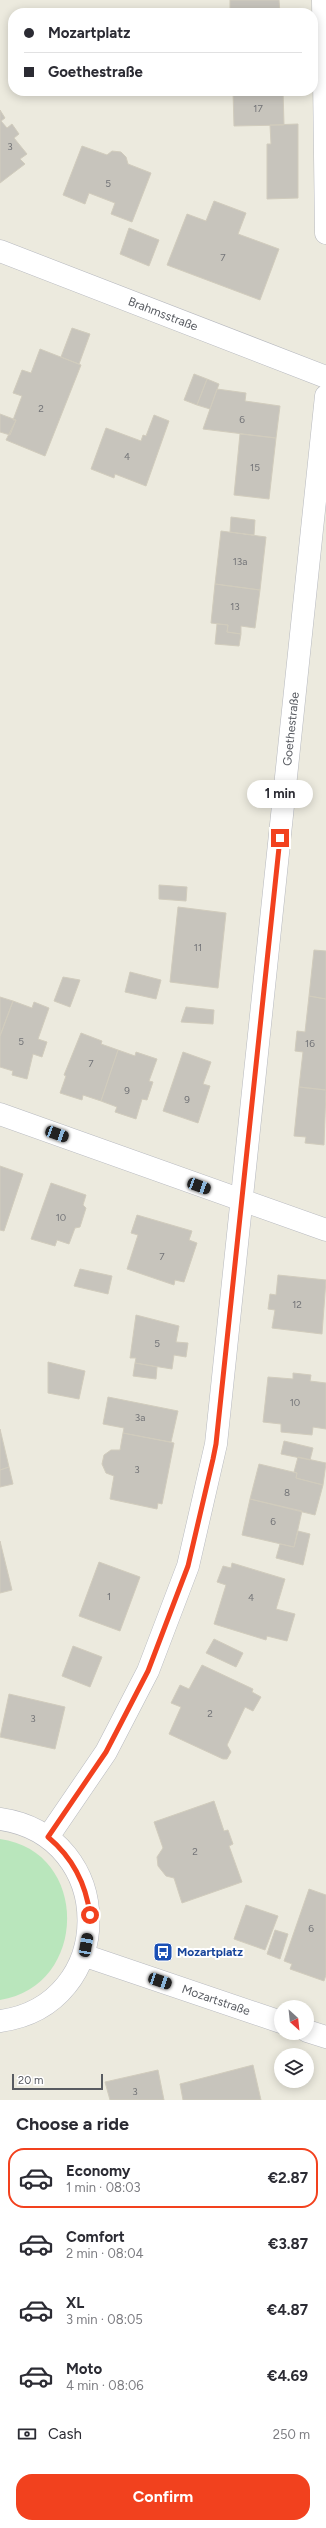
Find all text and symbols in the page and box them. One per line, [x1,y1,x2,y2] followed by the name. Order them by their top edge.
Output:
[48,24,130,42] text: Mozartplatz
[48,63,143,81] text: Goethestraße
[253,102,263,115] house number: 17
[7,140,13,153] house number: 3
[105,177,111,190] house number: 5
[220,251,226,264] house number: 7
[126,294,200,334] street label: Brahmsstraße
[38,402,44,415] house number: 2
[239,413,245,426] house number: 6
[124,450,130,463] house number: 4
[250,461,260,474] house number: 15
[233,555,247,568] house number: 13a
[230,600,240,613] house number: 13
[280,691,302,767] street label: Goethestraße
[247,780,313,808] callout: 1 min
[265,786,295,801] text: 1 min
[271,829,289,847] route end
[194,941,202,954] house number: 11
[18,1035,24,1048] house number: 5
[305,1037,315,1050] house number: 16
[88,1057,94,1070] house number: 7
[124,1084,130,1097] house number: 9
[184,1093,190,1106] house number: 9
[44,1124,70,1144] car
[186,1176,212,1196] car
[56,1211,66,1224] house number: 10
[159,1250,165,1263] house number: 7
[292,1298,302,1311] house number: 12
[154,1337,160,1350] house number: 5
[290,1396,300,1409] house number: 10
[135,1411,145,1424] house number: 3a
[134,1463,140,1476] house number: 3
[284,1486,290,1499] house number: 8
[270,1515,276,1528] house number: 6
[107,1590,111,1603] house number: 1
[248,1591,254,1604] house number: 4
[207,1707,213,1720] house number: 2
[30,1712,36,1725] house number: 3
[192,1845,198,1858] house number: 2
[81,1906,99,1924] route start
[308,1922,314,1935] house number: 6
[78,1932,94,1958] car
[152,1941,174,1963] bus stop icon: Mozartplatz
[177,1945,243,1959] place label: Mozartplatz
[147,1971,173,1991] car
[180,1982,252,2018] street label: Mozartstraße
[274,2000,314,2040] north arrow
[274,2000,314,2088] map controls
[274,2048,314,2088] button: layers
[12,2072,103,2091] scale bar
[18,2074,43,2087] text: 20 m
[132,2085,138,2098] house number: 3
[16,2113,129,2135] text: Choose a ride
[18,2160,54,2196] icon: car
[66,2162,131,2180] text: Economy
[268,2169,308,2187] text: €2.87
[66,2180,141,2195] text: 1 min · 08:03
[18,2226,54,2262] icon: car
[66,2228,125,2246] text: Comfort
[268,2235,308,2253] text: €3.87
[66,2246,144,2261] text: 2 min · 08:04
[18,2292,54,2328] icon: car
[66,2294,84,2312] text: XL
[267,2301,308,2319] text: €4.87
[66,2312,143,2327] text: 3 min · 08:05
[18,2358,54,2394] icon: car
[66,2360,102,2378] text: Moto
[267,2367,308,2385] text: €4.69
[66,2378,144,2393] text: 4 min · 08:06
[16,2423,38,2445] icon: cash
[48,2425,82,2443] text: Cash
[273,2427,310,2442] text: 250 m
[16,2474,310,2520] button: Confirm

